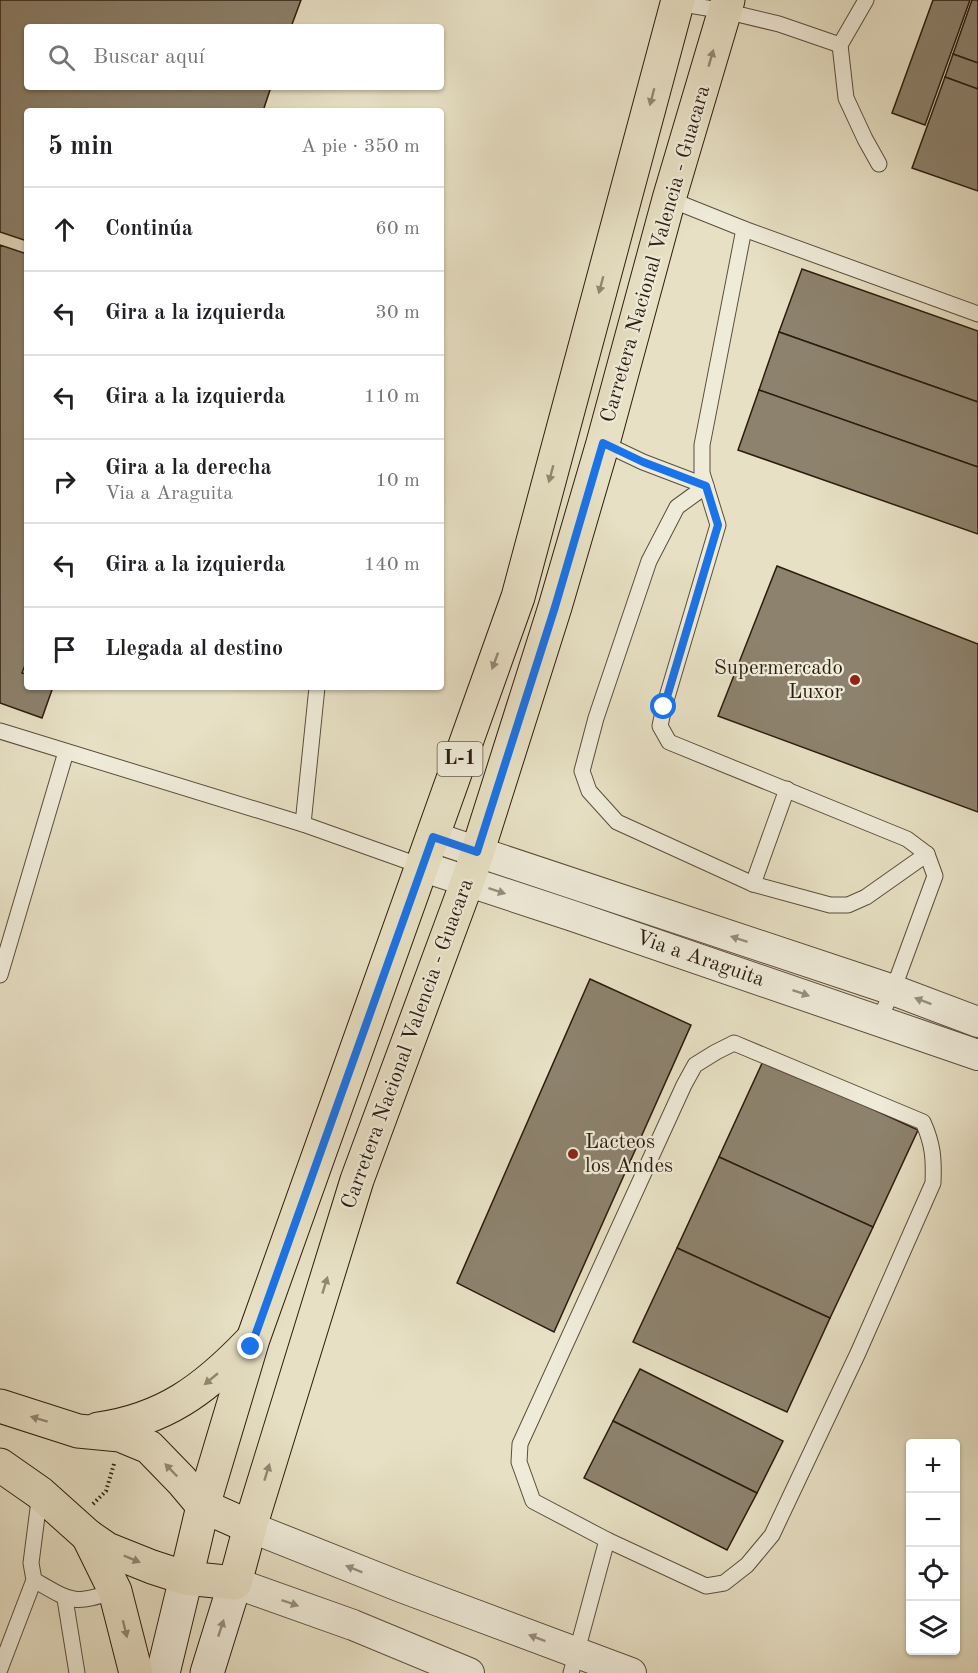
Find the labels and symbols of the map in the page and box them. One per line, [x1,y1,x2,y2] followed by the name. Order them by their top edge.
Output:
[707,49,716,67] one-way arrow
[598,83,714,425] street label: Carretera Nacional Valencia - Guacara
[646,88,656,106] one-way arrow
[596,276,606,295] one-way arrow
[546,465,555,483] one-way arrow
[490,652,500,670] one-way arrow
[714,658,843,703] place label: Supermercado Luxor
[848,673,862,687] marker: Supermercado Luxor
[650,693,676,719] route start
[438,742,482,776] road number: L-1
[338,876,478,1212] street label: Carretera Nacional Valencia - Guacara
[488,886,506,896] one-way arrow
[633,927,767,991] street label: Via a Araguita
[730,933,748,943] one-way arrow
[792,989,810,999] one-way arrow
[914,996,932,1006] one-way arrow
[585,1132,673,1177] place label: Lacteos los Andes
[566,1147,580,1161] marker: Lacteos los Andes
[321,1276,330,1294] one-way arrow
[237,1333,263,1359] route end
[204,1372,219,1385] one-way arrow
[30,1414,48,1423] one-way arrow
[263,1462,272,1480] one-way arrow
[164,1463,178,1477] one-way arrow
[123,1555,141,1564] one-way arrow
[345,1564,363,1574] one-way arrow
[282,1598,300,1608] one-way arrow
[120,1619,130,1638] one-way arrow
[217,1619,226,1637] one-way arrow
[527,1633,545,1643] one-way arrow

